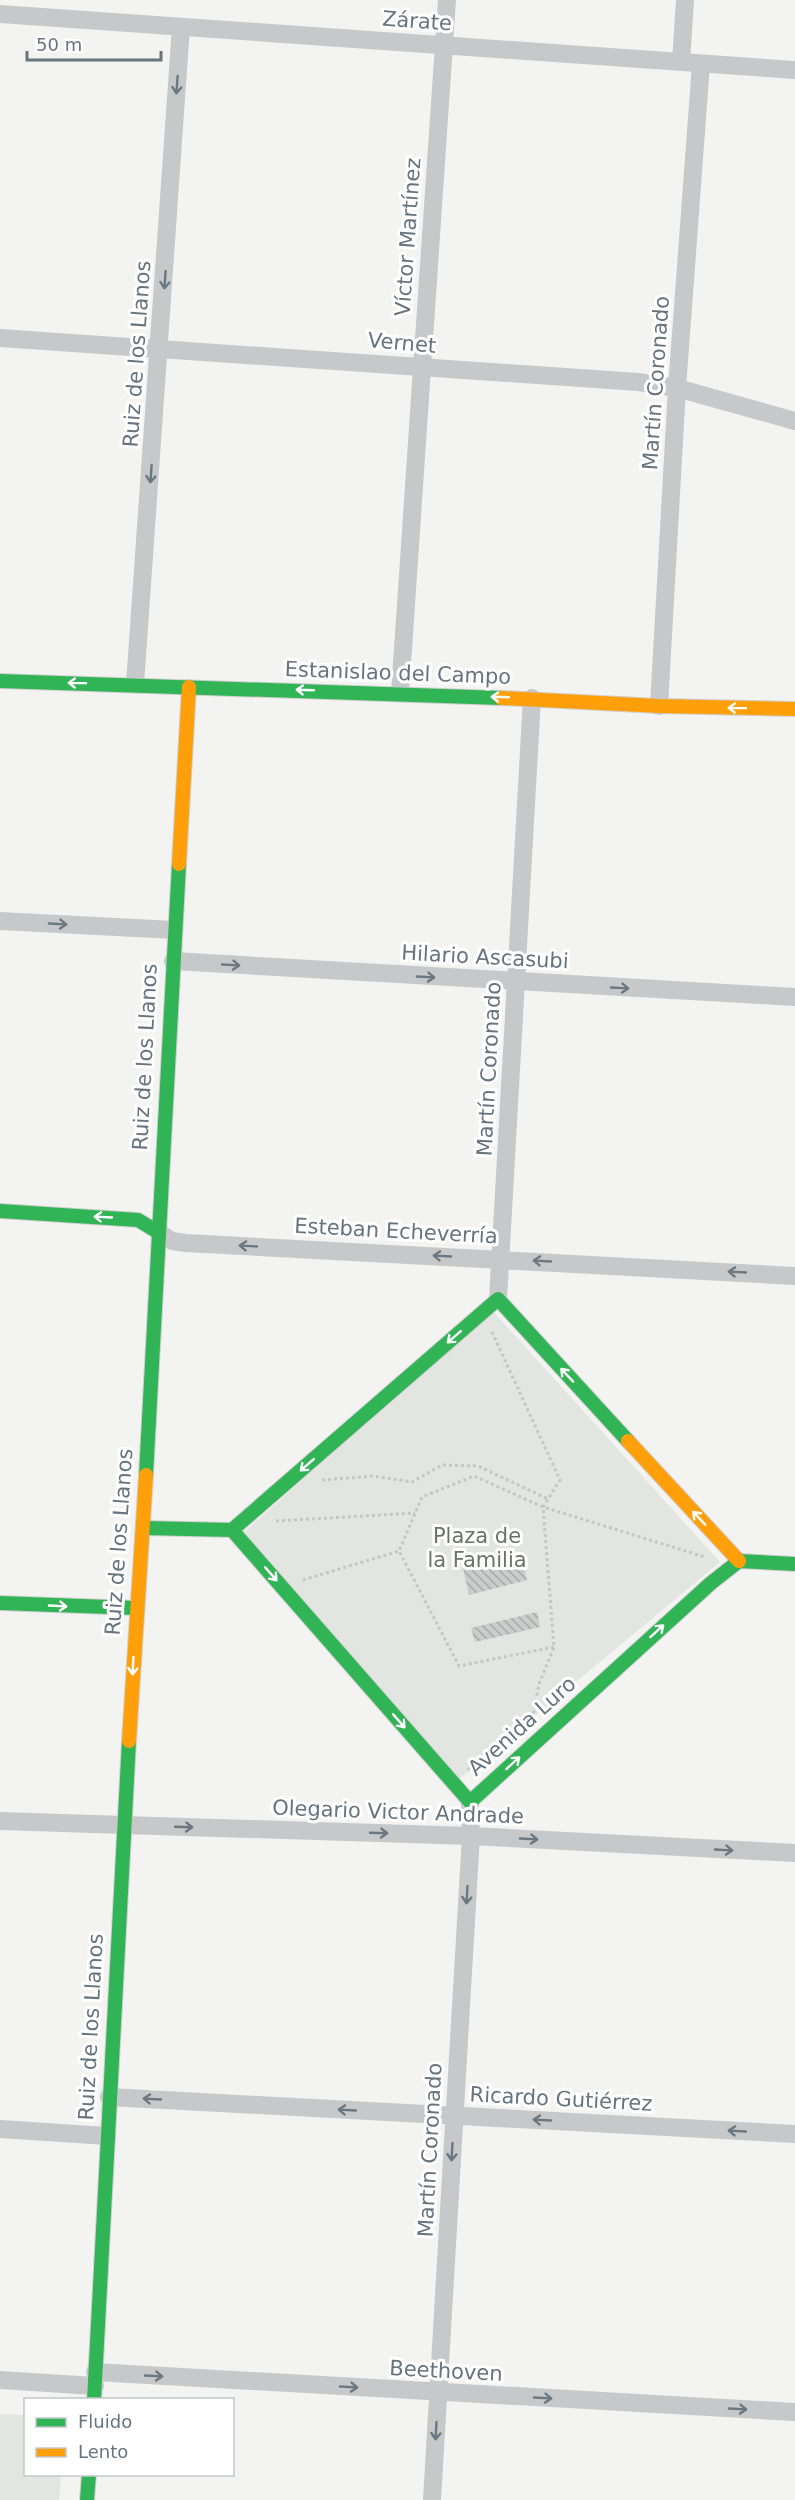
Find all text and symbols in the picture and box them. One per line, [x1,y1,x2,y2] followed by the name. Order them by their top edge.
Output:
[381,7,453,35] street label: Zárate
[27,24,160,62] scale bar
[36,34,82,55] text: 50 m
[171,75,182,95] one-way arrow
[390,157,426,317] street label: Víctor Martínez
[118,260,156,448] street label: Ruiz de los Llanos
[159,269,170,289] one-way arrow
[638,295,674,471] street label: Martín Coronado
[367,328,437,358] street label: Vernet
[145,464,156,484] one-way arrow
[284,657,512,689] street label: Estanislao del Campo
[67,677,87,689] one-way arrow
[295,684,315,696] one-way arrow
[490,691,510,703] one-way arrow
[727,702,747,713] one-way arrow
[48,918,68,929] one-way arrow
[401,941,569,973] street label: Hilario Ascasubi
[220,959,240,970] one-way arrow
[128,963,162,1151] street label: Ruiz de los Llanos
[415,971,435,982] one-way arrow
[472,981,506,1157] street label: Martín Coronado
[610,982,630,993] one-way arrow
[93,1212,113,1223] one-way arrow
[294,1214,498,1248] street label: Esteban Echeverría
[238,1241,258,1252] one-way arrow
[433,1251,453,1262] one-way arrow
[532,1256,552,1267] one-way arrow
[727,1267,747,1278] one-way arrow
[447,1330,462,1344] one-way arrow
[560,1367,575,1382] one-way arrow
[100,1448,138,1636] street label: Ruiz de los Llanos
[300,1458,315,1472] one-way arrow
[692,1511,706,1526] one-way arrow
[427,1524,527,1572] park label: Plaza de la Familia
[264,1566,278,1581] one-way arrow
[48,1601,68,1612] one-way arrow
[649,1624,664,1638] one-way arrow
[128,1656,139,1676] one-way arrow
[463,1672,581,1780] street label: Avenida Luro
[392,1713,406,1728] one-way arrow
[505,1756,520,1770] one-way arrow
[272,1796,524,1828] street label: Olegario Victor Andrade
[173,1821,193,1832] one-way arrow
[368,1827,388,1839] one-way arrow
[519,1834,539,1845] one-way arrow
[713,1844,733,1855] one-way arrow
[462,1884,473,1904] one-way arrow
[74,1933,108,2121] street label: Ruiz de los Llanos
[413,2062,447,2238] street label: Martín Coronado
[469,2082,653,2116] street label: Ricardo Gutiérrez
[143,2094,163,2105] one-way arrow
[338,2104,358,2115] one-way arrow
[532,2115,552,2126] one-way arrow
[727,2125,747,2136] one-way arrow
[446,2142,457,2162] one-way arrow
[389,2356,503,2386] street label: Beethoven
[143,2370,163,2381] one-way arrow
[338,2382,358,2393] one-way arrow
[533,2393,553,2404] one-way arrow
[24,2398,234,2476] legend
[727,2403,747,2414] one-way arrow
[78,2411,132,2432] text: Fluido
[430,2420,441,2440] one-way arrow
[78,2441,128,2462] text: Lento

